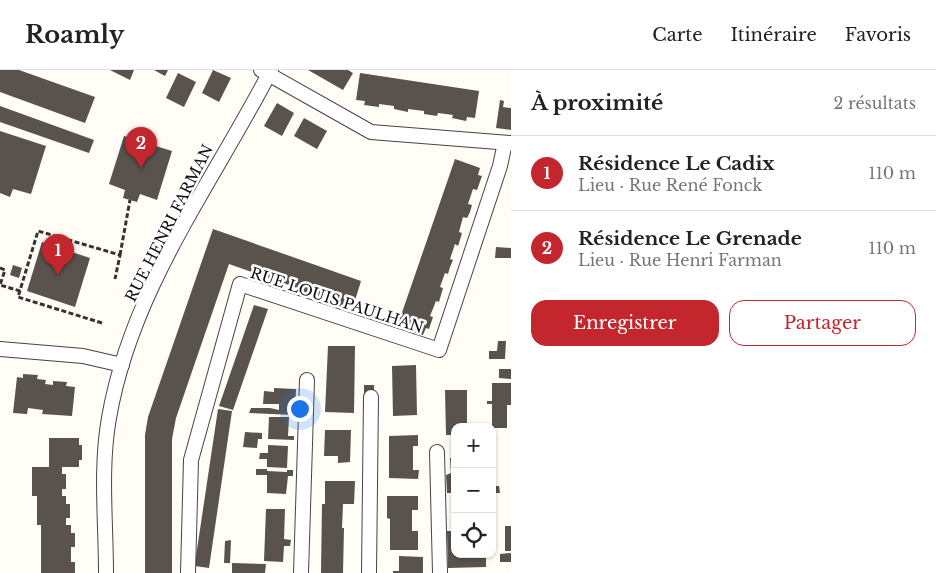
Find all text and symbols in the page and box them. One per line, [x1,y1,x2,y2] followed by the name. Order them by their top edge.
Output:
[25,20,124,49] text: Roamly
[652,24,702,46] text: Carte
[730,24,817,46] text: Itinéraire
[845,24,911,46] text: Favoris
[531,90,663,116] text: À proximité
[834,93,916,113] text: 2 résultats
[125,127,157,168] pin: 2
[121,141,217,305] street label: RUE HENRI FARMAN
[578,152,775,175] text: Résidence Le Cadix
[544,163,550,183] text: 1
[869,163,916,183] text: 110 m
[578,175,762,195] text: Lieu · Rue René Fonck
[578,227,802,250] text: Résidence Le Grenade
[42,234,74,275] pin: 1
[542,238,552,258] text: 2
[869,238,916,258] text: 110 m
[578,250,782,270] text: Lieu · Rue Henri Farman
[248,263,426,337] street label: RUE LOUIS PAULHAN
[531,300,719,346] button: Enregistrer
[729,300,916,346] button: Partager
[287,396,313,422] your location
[451,423,496,558] map controls
[451,423,496,468] button: +
[451,468,496,513] button: −
[451,513,496,558] button: locate

